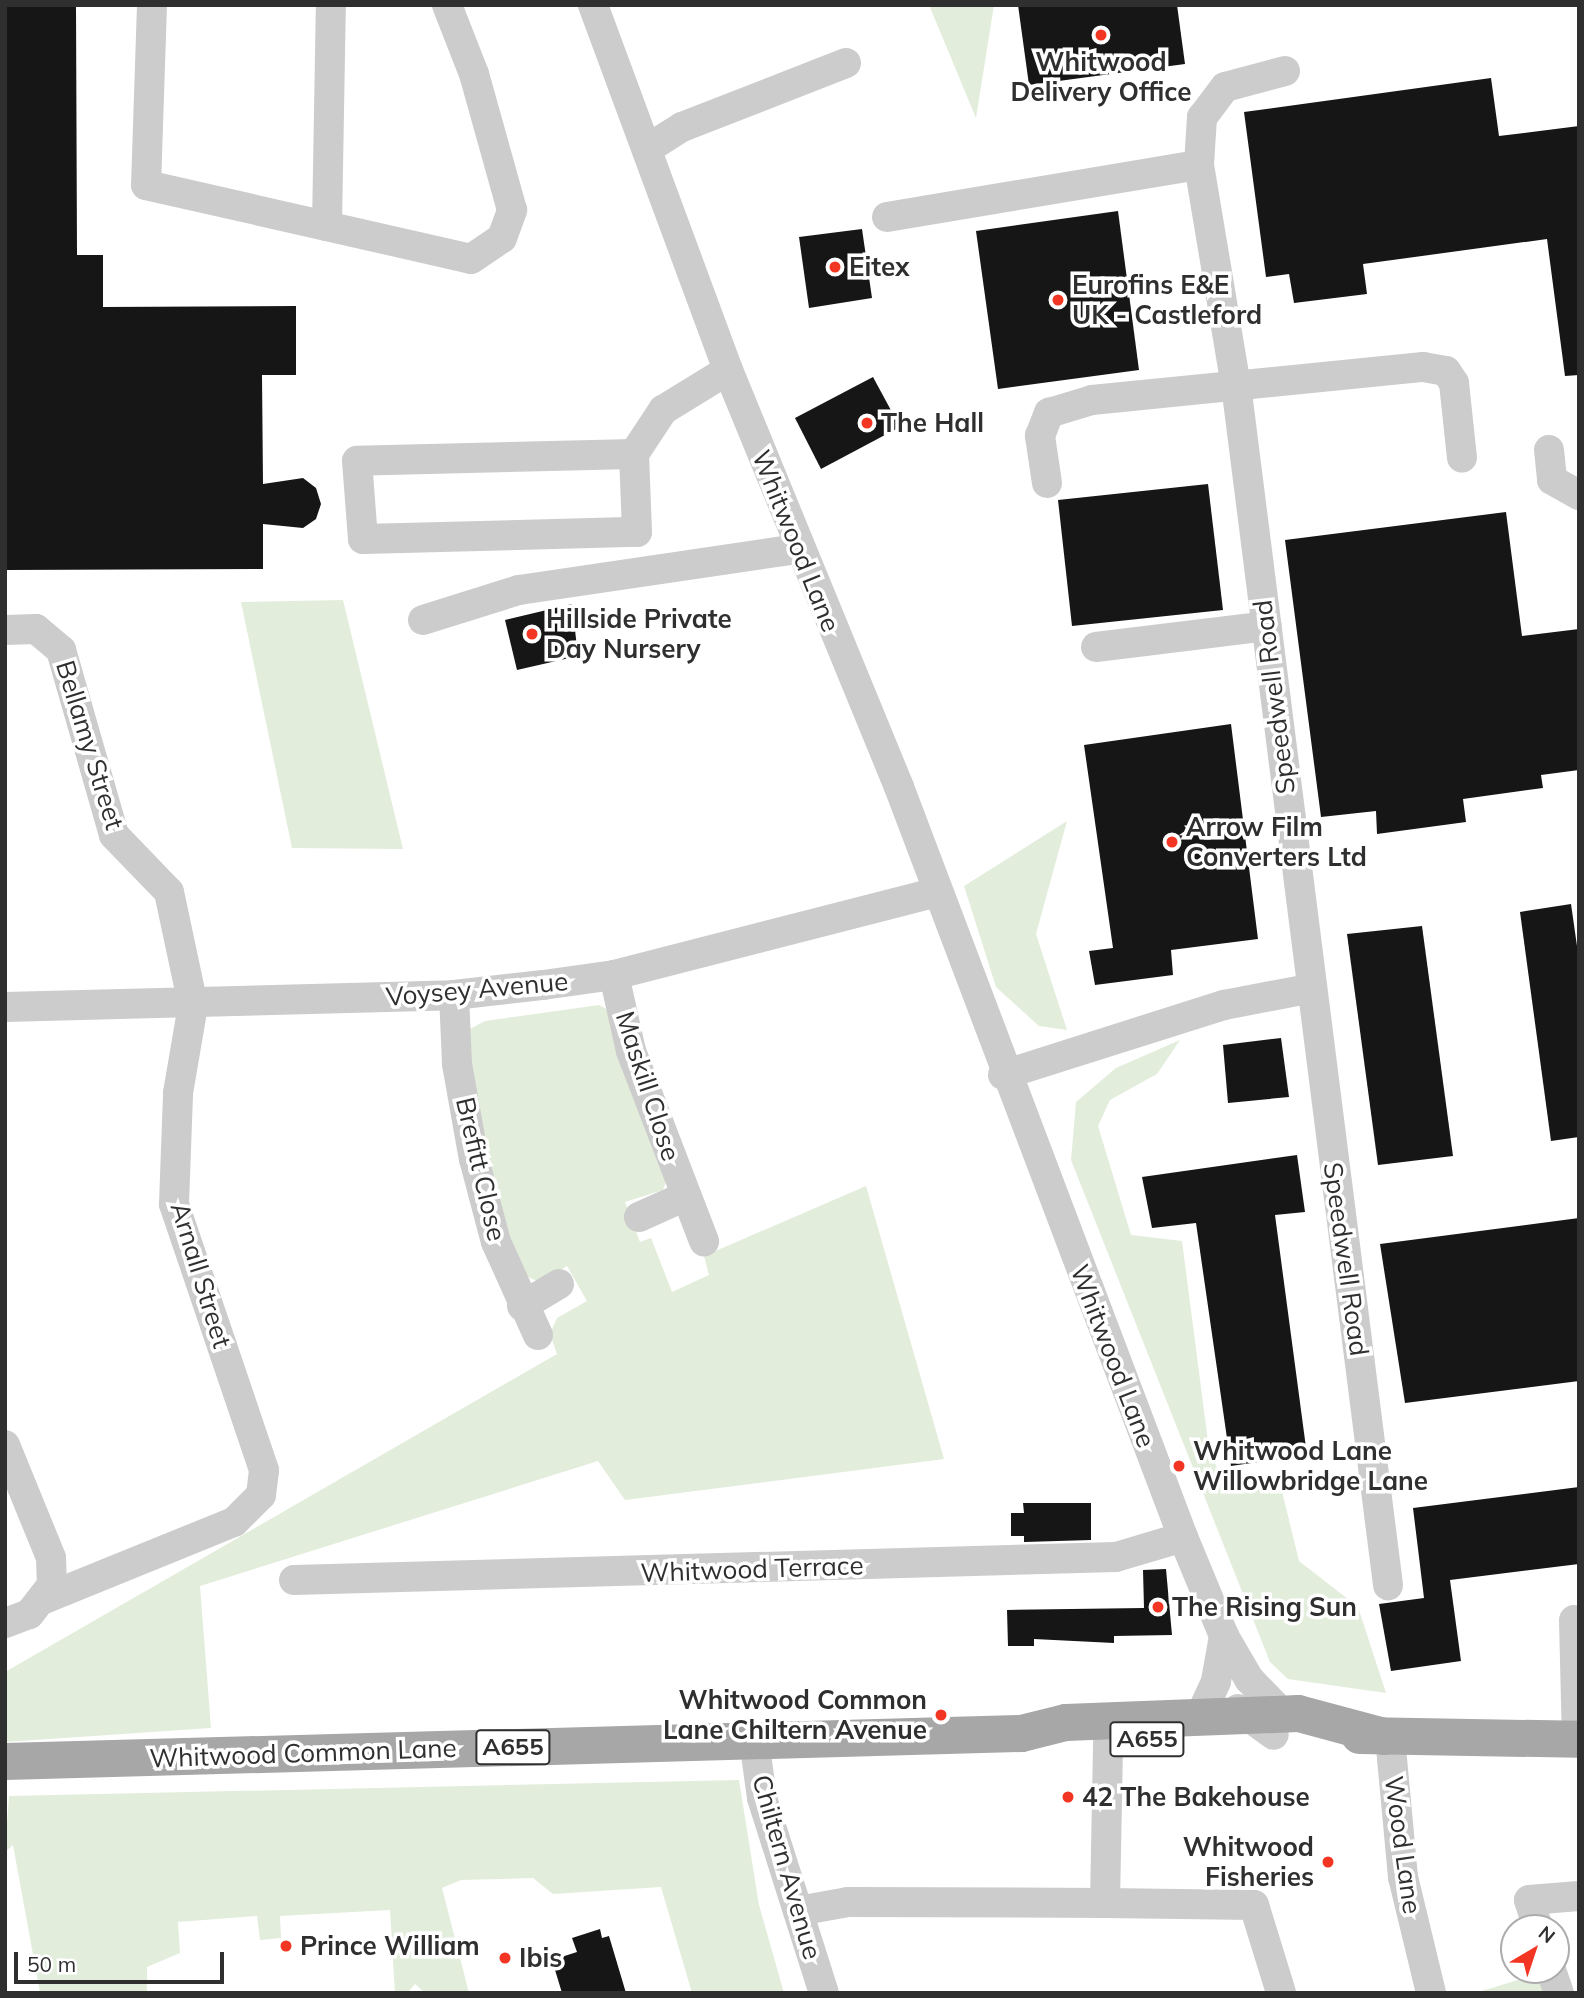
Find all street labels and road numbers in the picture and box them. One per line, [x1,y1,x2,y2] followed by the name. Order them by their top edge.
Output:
[745,446,847,636] street label: Whitwood Lane
[1247,598,1301,796] street label: Speedwell Road
[50,657,130,833] street label: Bellamy Street
[385,965,569,1013] street label: Voysey Avenue
[609,1007,687,1165] street label: Maskill Close
[449,1094,513,1244] street label: Brefitt Close
[1317,1160,1375,1358] street label: Speedwell Road
[164,1199,238,1351] street label: Arnall Street
[1064,1260,1162,1452] street label: Whitwood Lane
[640,1550,864,1588] street label: Whitwood Terrace
[1108,1718,1186,1759] road number: A655
[475,1727,552,1768] road number: A655
[149,1732,457,1774] street label: Whitwood Common Lane
[746,1771,828,1963] street label: Chiltern Avenue
[1378,1774,1428,1916] street label: Wood Lane

